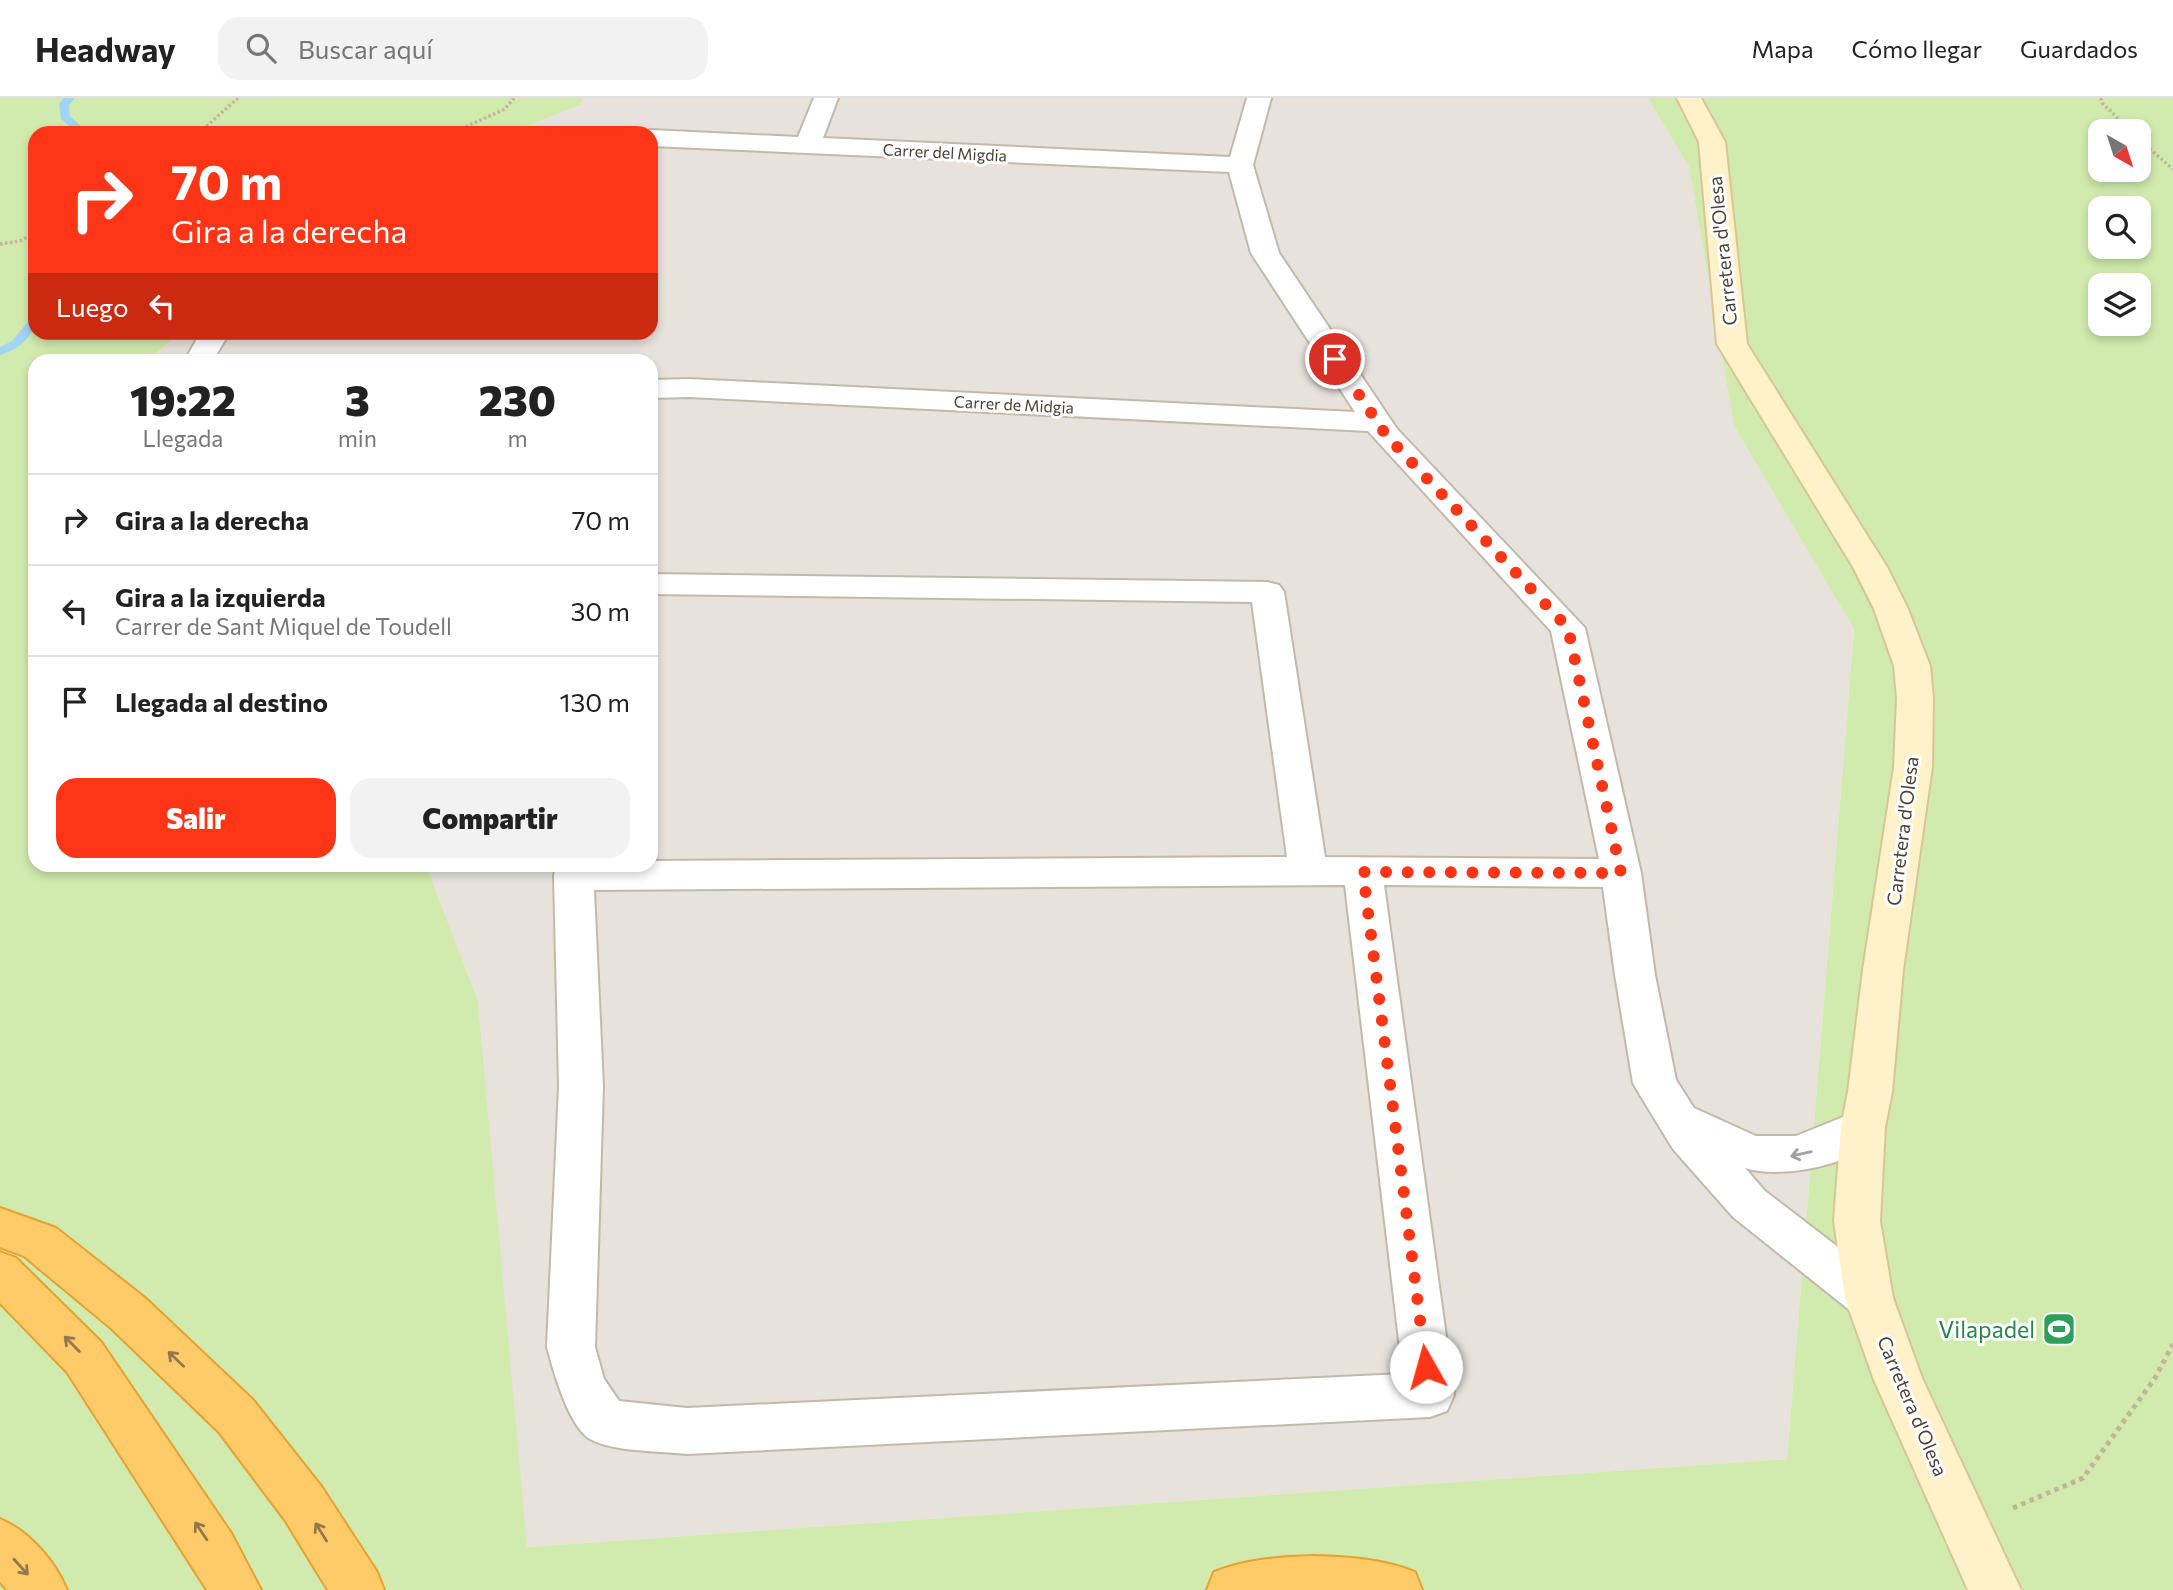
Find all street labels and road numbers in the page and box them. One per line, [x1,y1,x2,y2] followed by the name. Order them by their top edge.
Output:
[882,139,1008,165] street label: Carrer del Migdia
[1703,175,1741,327] street label: Carretera d'Olesa
[953,391,1075,417] street label: Carrer de Midgia
[1881,755,1923,907] street label: Carretera d'Olesa
[1873,1332,1953,1480] street label: Carretera d'Olesa

